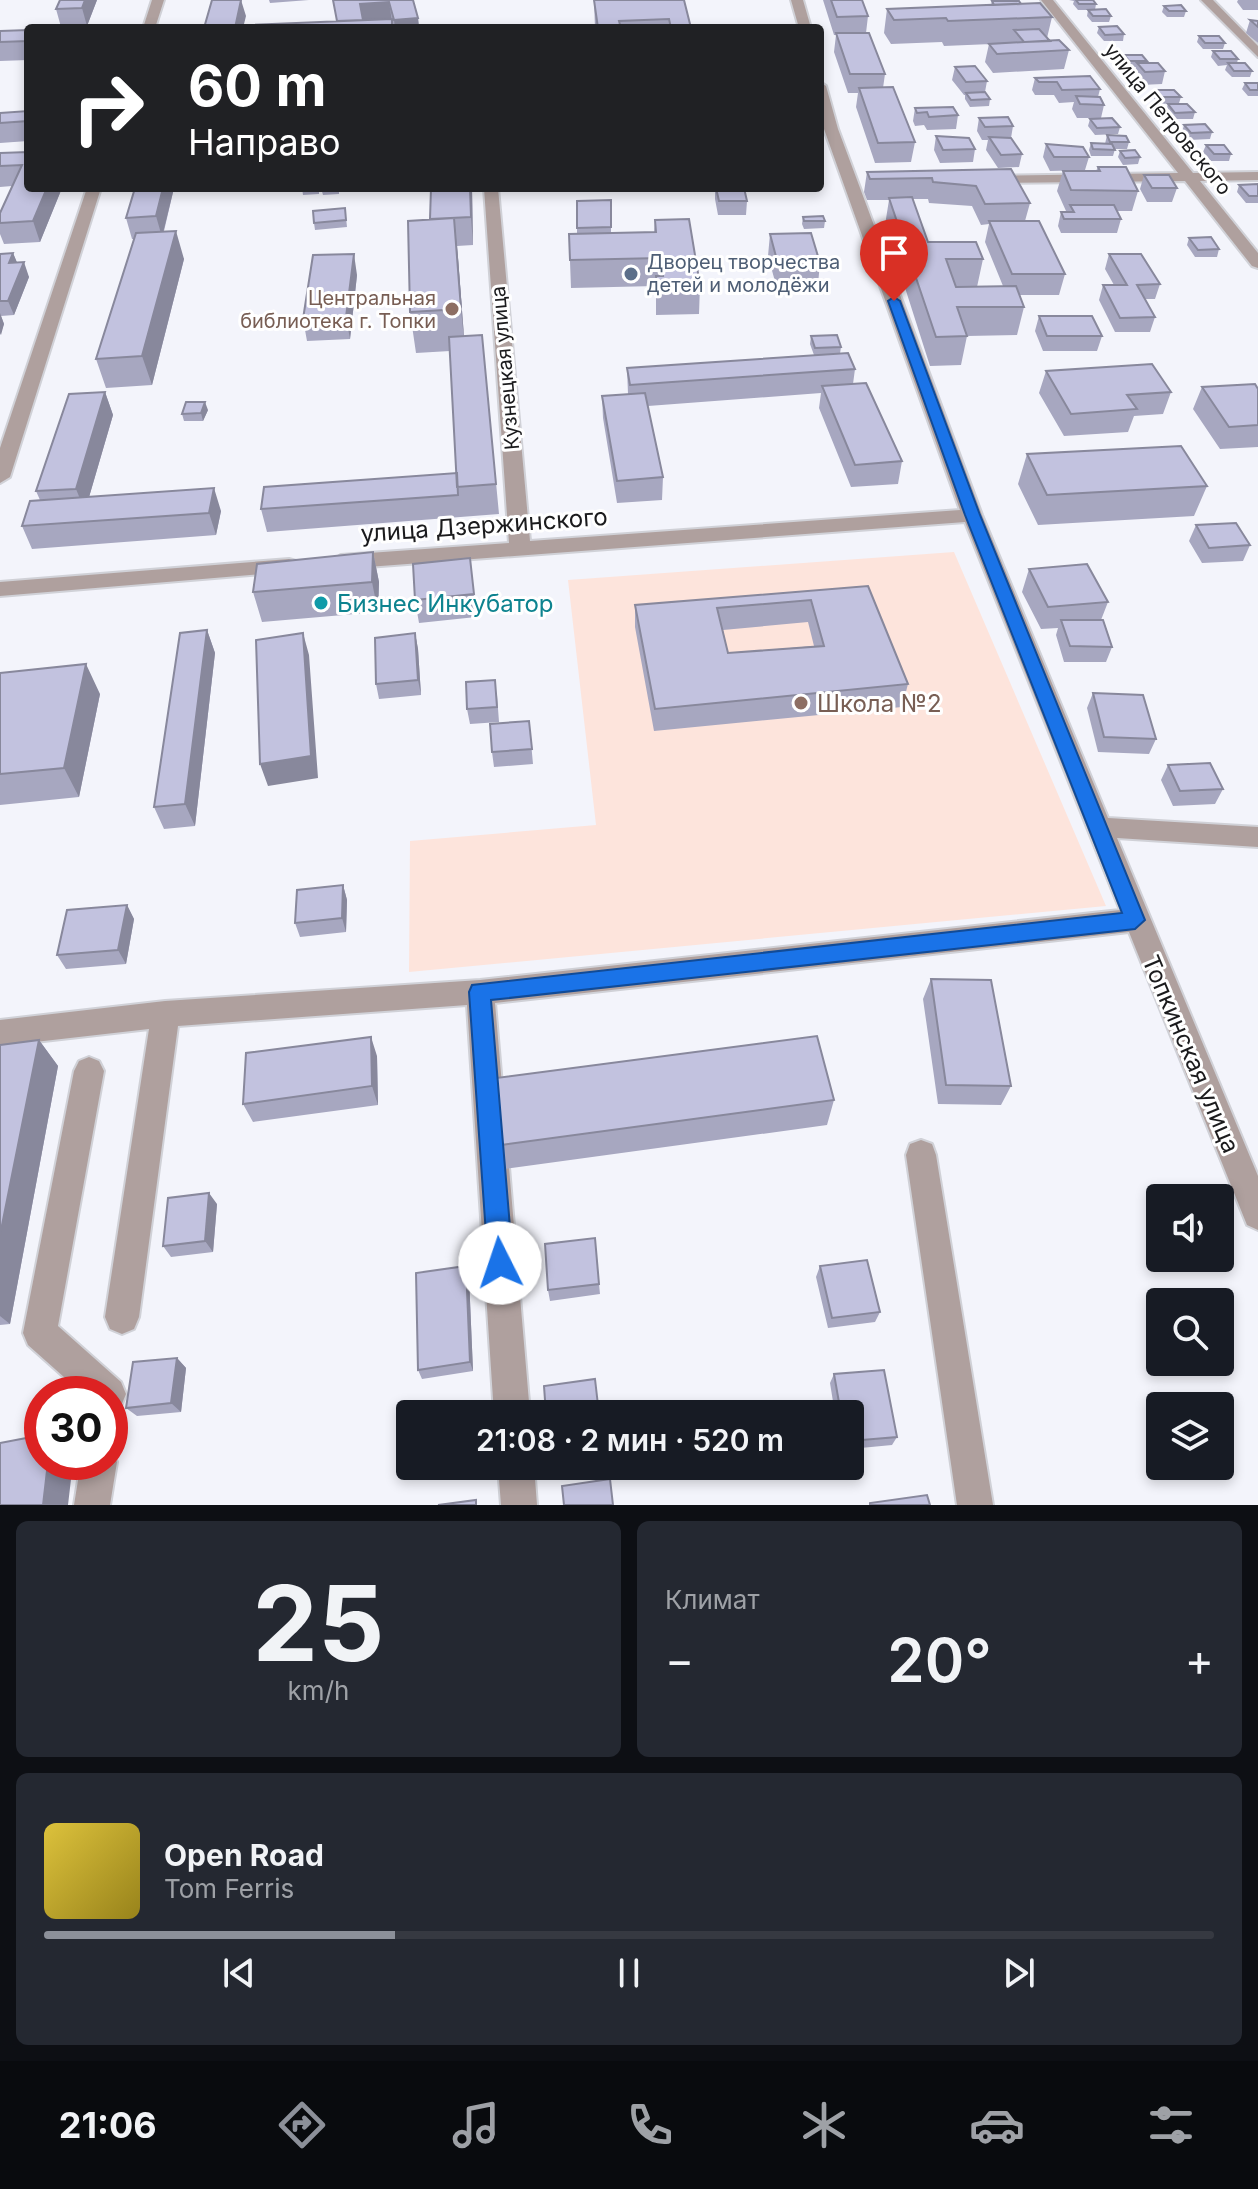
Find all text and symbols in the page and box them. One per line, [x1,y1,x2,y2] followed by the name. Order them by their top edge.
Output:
[1099,38,1237,200] street label: улица Петровского
[188,52,327,120] text: 60 m
[56,56,160,160] icon: right
[188,120,341,164] text: Направо
[860,219,928,301] pin
[872,231,916,275] icon: arrive
[647,250,840,297] place label: Дворец творчества детей и молодёжи
[622,265,640,283] marker: Дворец творчества детей и молодёжи
[486,285,524,451] street label: Кузнецкая улица
[240,286,436,333] place label: Центральная библиотека г. Топки
[443,300,461,318] marker: Центральная библиотека г. Топки
[360,502,608,548] street label: улица Дзержинского
[337,589,554,618] place label: Бизнес Инкубатор
[312,594,330,612] marker: Бизнес Инкубатор
[817,689,942,718] place label: Школа №2
[792,694,810,712] marker: Школа №2
[1136,951,1246,1157] street label: Топкинская улица
[1146,1184,1234,1480] map controls
[1146,1184,1234,1272] button: sound
[458,1221,542,1305] position arrow
[1146,1288,1234,1376] button: search
[24,1376,128,1480] speed limit sign: 30
[1146,1392,1234,1480] button: layers
[476,1422,784,1458] text: 21:08 · 2 мин · 520 m
[253,1560,384,1686] text: 25
[665,1584,760,1615] text: Климат
[887,1624,992,1696] text: 20°
[665,1633,694,1687] text: −
[1185,1633,1214,1687] text: +
[288,1675,349,1706] text: km/h
[164,1837,324,1873] text: Open Road
[164,1873,294,1904] text: Tom Ferris
[217,1951,261,1995] icon: previous
[607,1951,651,1995] icon: pause
[997,1951,1041,1995] icon: next
[274,2097,330,2153] icon: directions
[448,2097,504,2153] icon: music
[622,2097,678,2153] icon: phone
[796,2097,852,2153] icon: climate
[969,2097,1025,2153] icon: car
[1143,2097,1199,2153] icon: filters
[59,2103,157,2147] text: 21:06

